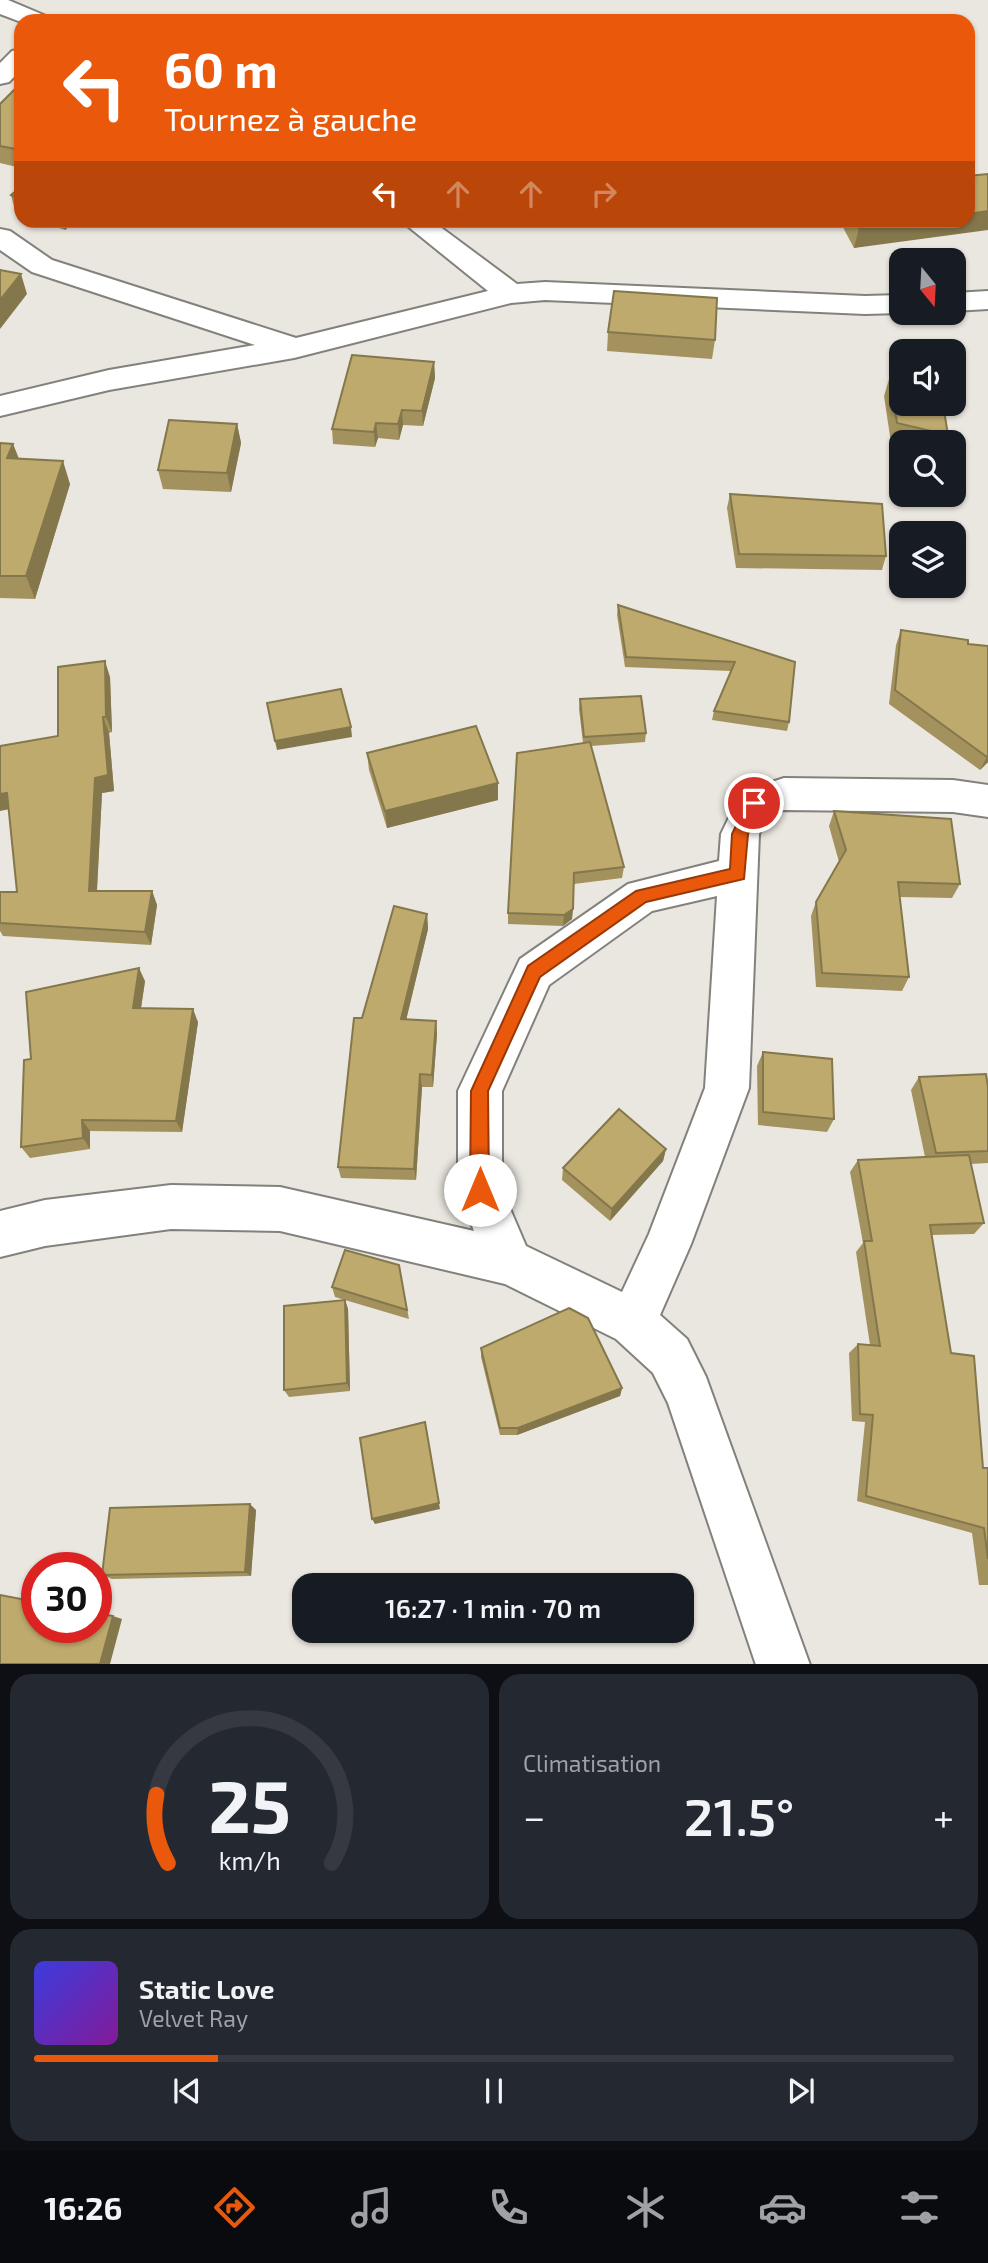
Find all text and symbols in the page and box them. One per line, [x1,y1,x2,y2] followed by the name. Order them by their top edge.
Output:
[164,39,278,98] text: 60 m
[49,42,140,133] icon: left
[164,99,417,137] text: Tournez à gauche
[366,175,404,213] icon: left
[439,175,477,213] icon: ahead
[512,175,550,213] icon: ahead
[585,175,623,213] icon: right
[889,248,966,326] north arrow
[889,248,966,598] map controls
[889,339,966,416] button: sound
[889,430,966,507] button: search
[889,521,966,598] button: layers
[724,773,784,833] pin
[735,784,773,822] icon: arrive
[443,1153,517,1227] position arrow
[21,1552,112,1643] speed limit sign: 30
[385,1592,601,1623] text: 16:27 · 1 min · 70 m
[523,1749,661,1777] text: Climatisation
[208,1760,291,1848] text: 25
[684,1784,794,1846] text: 21.5°
[523,1793,545,1839] text: −
[933,1793,954,1839] text: +
[218,1844,281,1874] text: km/h
[139,1973,275,2004] text: Static Love
[139,2004,248,2032] text: Velvet Ray
[168,2072,206,2110] icon: previous
[475,2072,513,2110] icon: pause
[782,2072,820,2110] icon: next
[210,2183,259,2232] icon: directions
[347,2183,396,2232] icon: music
[484,2183,533,2232] icon: phone
[621,2183,670,2232] icon: climate
[758,2183,807,2232] icon: car
[895,2183,944,2232] icon: filters
[44,2188,122,2226] text: 16:26

